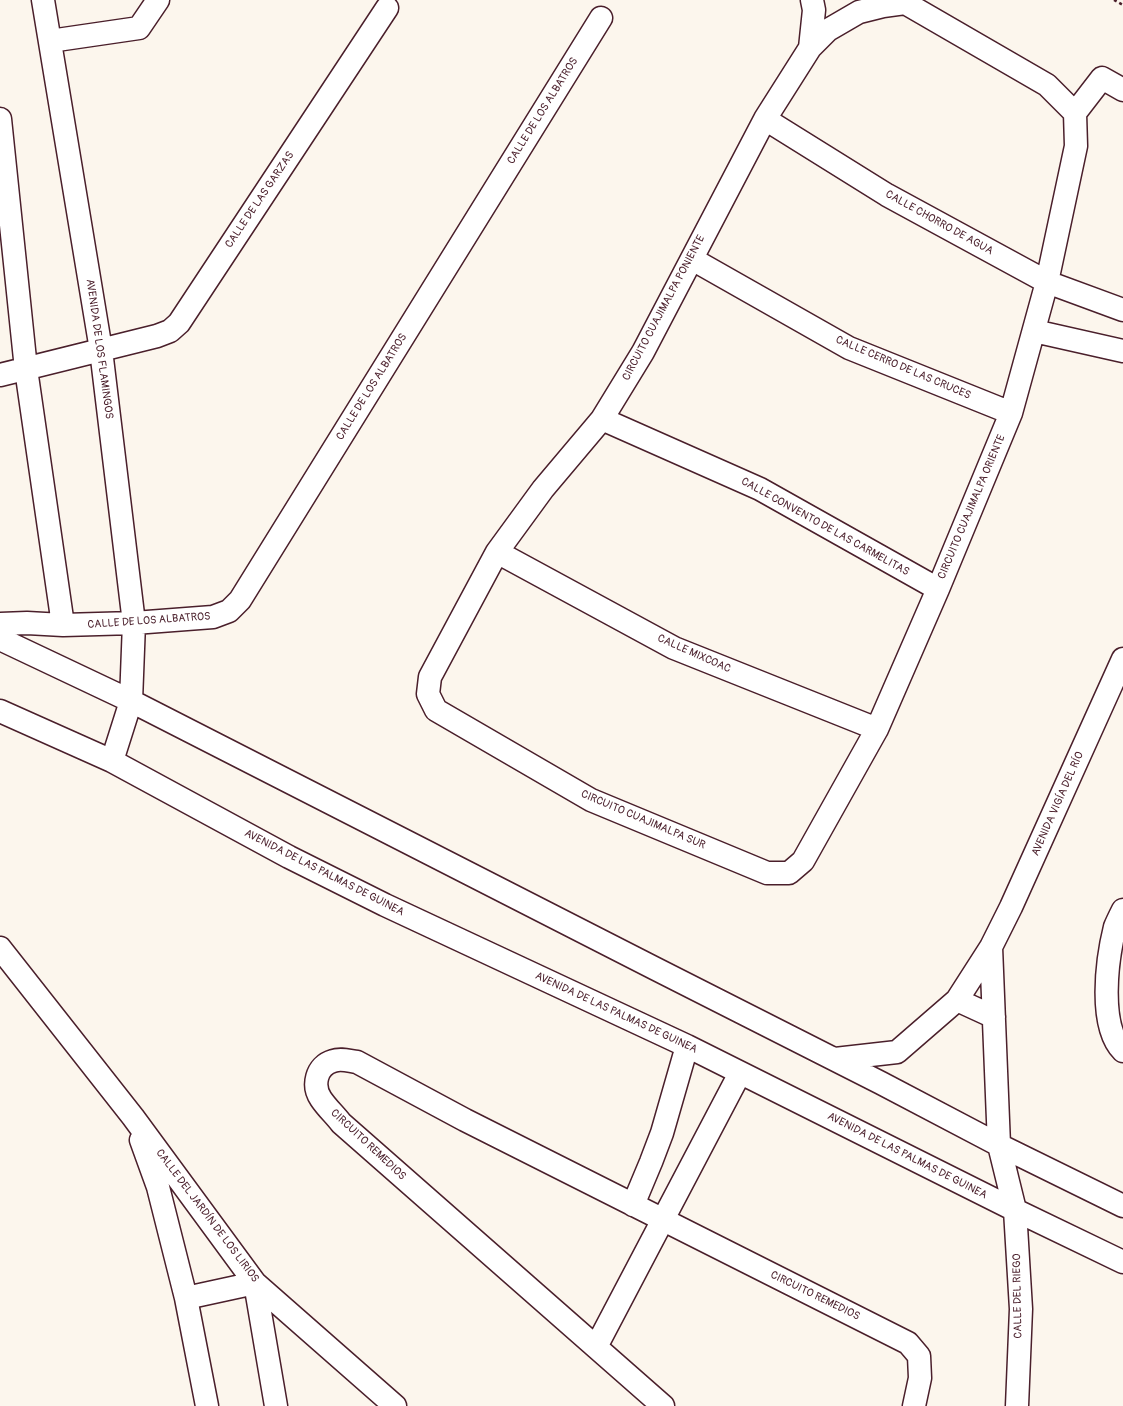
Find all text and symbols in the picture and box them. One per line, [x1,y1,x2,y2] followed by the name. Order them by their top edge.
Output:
[505,55,581,167] street label: CALLE DE LOS ALBATROS
[223,149,297,251] street label: CALLE DE LAS GARZAS
[883,188,995,258] street label: CALLE CHORRO DE AGUA
[620,233,708,383] street label: CIRCUITO CUAJIMALPA PONIENTE
[83,278,115,420] street label: AVENIDA DE LOS FLAMINGOS
[334,331,410,443] street label: CALLE DE LOS ALBATROS
[833,333,973,403] street label: CALLE CERRO DE LAS CRUCES
[935,433,1009,581] street label: CIRCUITO CUAJIMALPA ORIENTE
[739,475,911,579] street label: CALLE CONVENTO DE LAS CARMELITAS
[87,610,211,632] street label: CALLE DE LOS ALBATROS
[655,632,733,676] street label: CALLE MIXCOAC
[1029,750,1087,858] street label: AVENIDA VIGÍA DEL RÍO
[579,788,707,852] street label: CIRCUITO CUAJIMALPA SUR
[242,827,406,919] street label: AVENIDA DE LAS PALMAS DE GUINEA
[533,970,699,1056] street label: AVENIDA DE LAS PALMAS DE GUINEA
[328,1107,408,1183] street label: CIRCUITO REMEDIOS
[825,1110,989,1202] street label: AVENIDA DE LAS PALMAS DE GUINEA
[153,1147,261,1285] street label: CALLE DEL JARDÍN DE LOS LIRIOS
[1011,1253,1025,1339] street label: CALLE DEL RIEGO
[768,1269,862,1323] street label: CIRCUITO REMEDIOS

